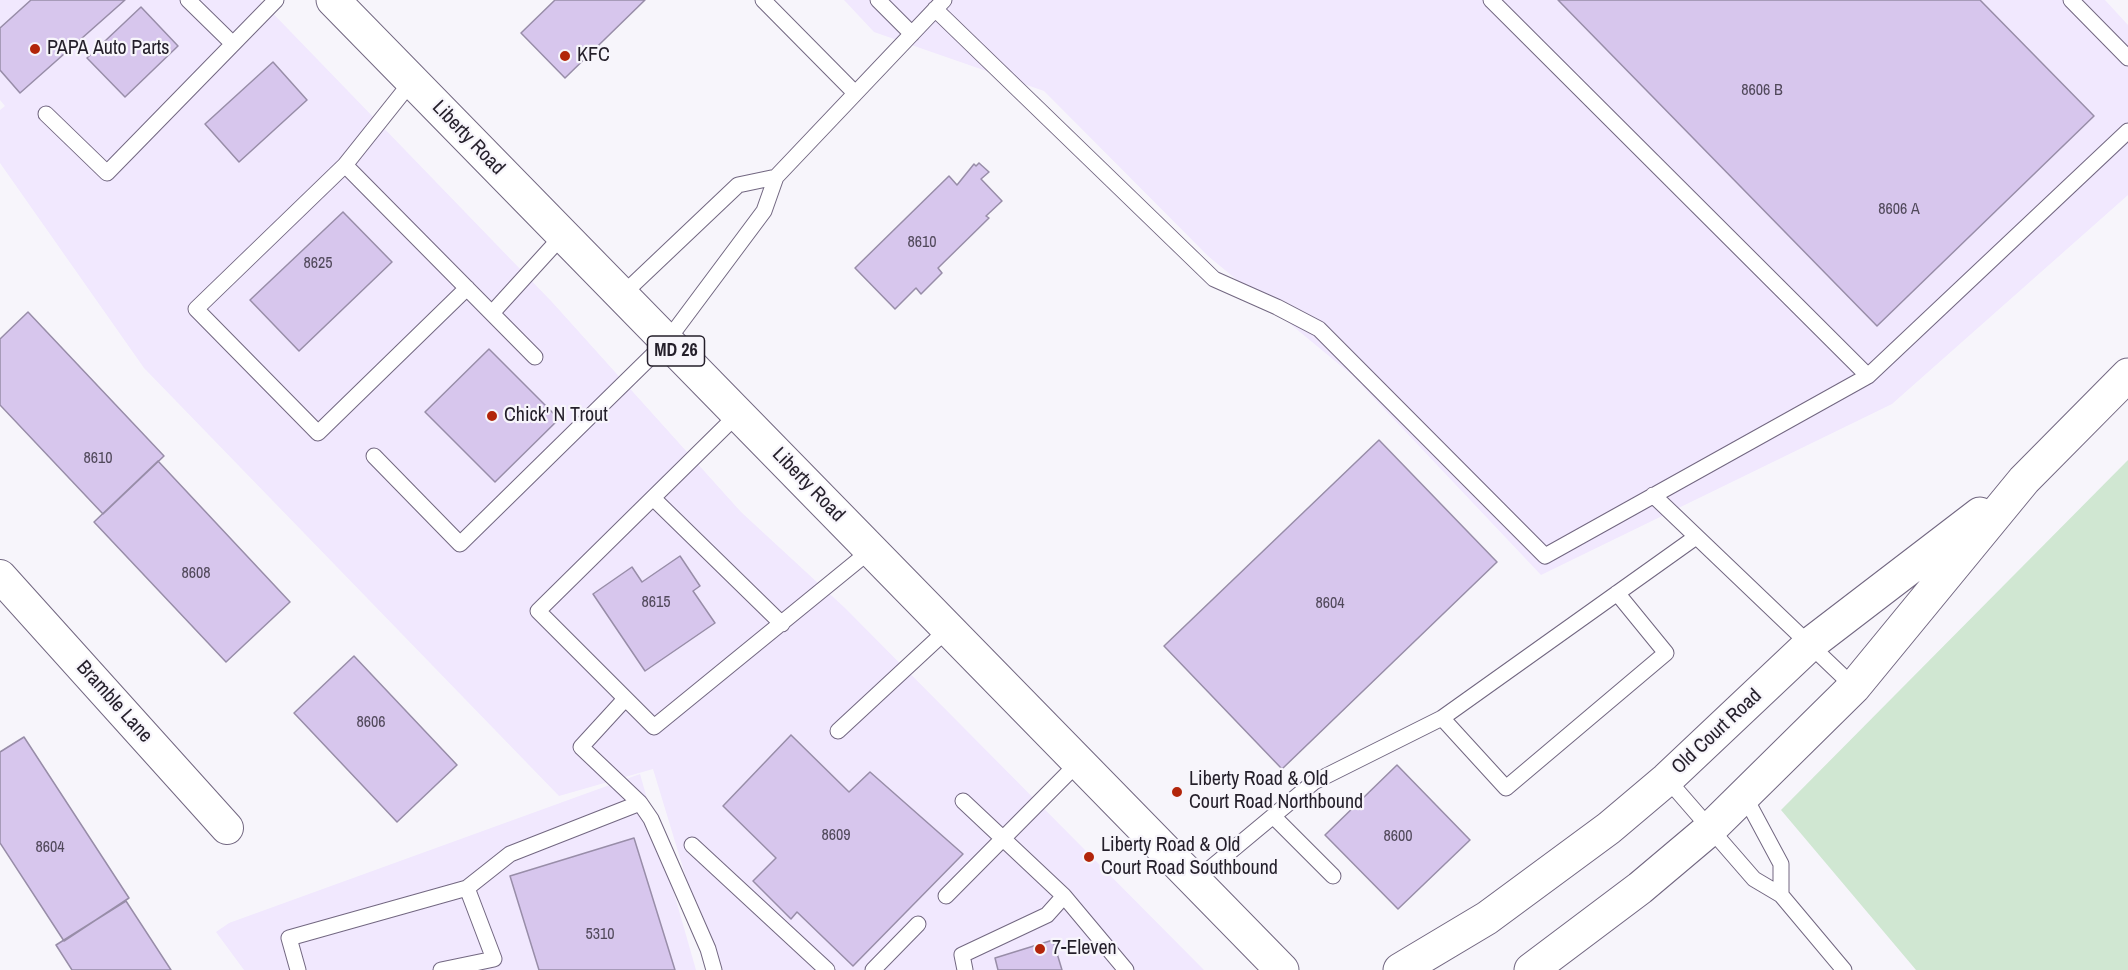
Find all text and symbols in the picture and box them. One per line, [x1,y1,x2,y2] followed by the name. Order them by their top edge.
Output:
[47,37,169,61] place label: PAPA Auto Parts
[28,42,42,56] marker: PAPA Auto Parts
[577,44,610,68] place label: KFC
[558,49,572,63] marker: KFC
[1741,81,1783,101] house number: 8606 B
[427,96,509,180] street label: Liberty Road
[1878,200,1920,220] house number: 8606 A
[907,233,937,253] house number: 8610
[303,254,333,274] house number: 8625
[648,336,704,366] road number: MD 26
[504,404,608,428] place label: Chick' N Trout
[485,409,499,423] marker: Chick' N Trout
[767,443,849,527] street label: Liberty Road
[83,449,113,469] house number: 8610
[181,564,211,584] house number: 8608
[641,593,671,613] house number: 8615
[1315,594,1345,614] house number: 8604
[71,656,157,748] street label: Bramble Lane
[1667,684,1767,780] street label: Old Court Road
[356,713,386,733] house number: 8606
[1189,768,1363,815] place label: Liberty Road & Old Court Road Northbound
[1170,785,1184,799] marker: Liberty Road & Old Court Road Northbound
[821,826,851,846] house number: 8609
[1383,827,1413,847] house number: 8600
[1101,834,1278,881] place label: Liberty Road & Old Court Road Southbound
[35,838,65,858] house number: 8604
[1082,850,1096,864] marker: Liberty Road & Old Court Road Southbound
[585,925,615,945] house number: 5310
[1052,937,1117,961] place label: 7-Eleven
[1033,942,1047,956] marker: 7-Eleven

